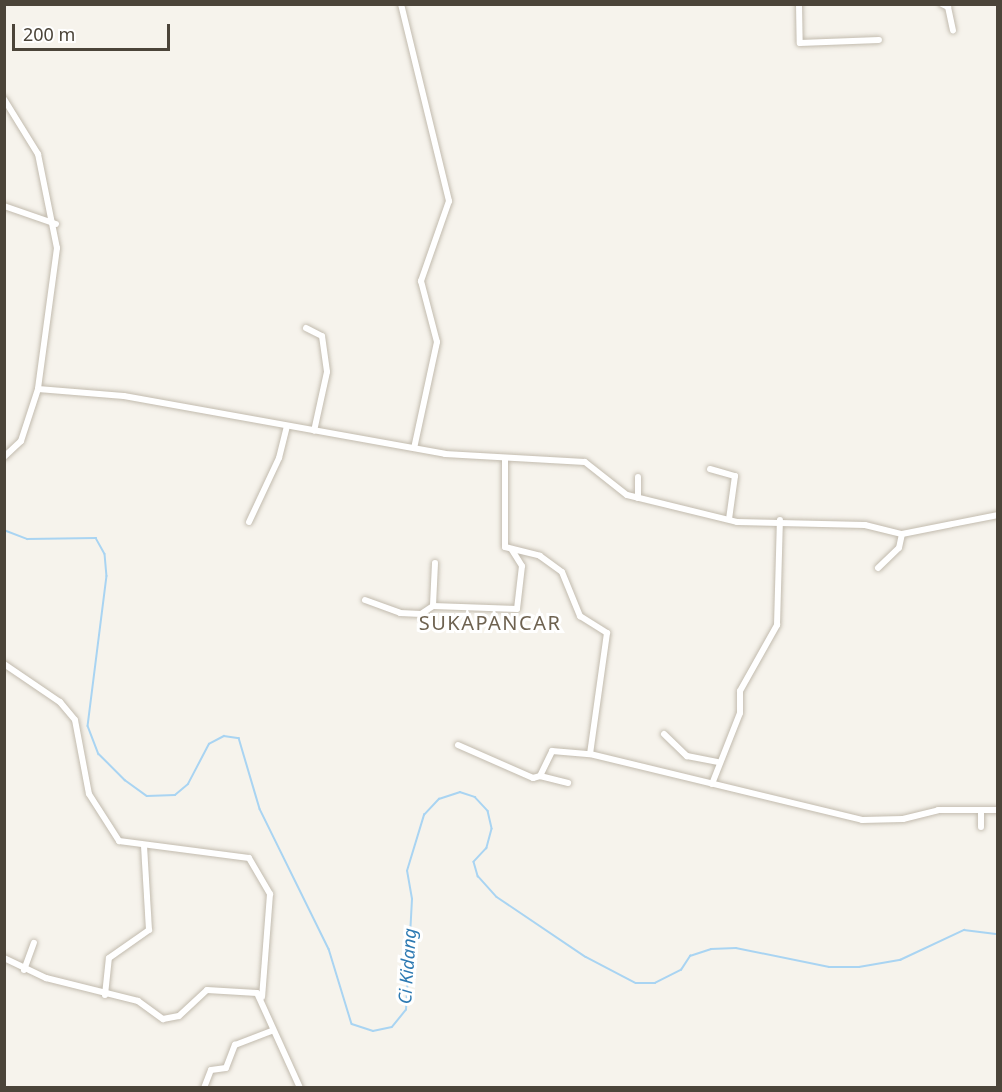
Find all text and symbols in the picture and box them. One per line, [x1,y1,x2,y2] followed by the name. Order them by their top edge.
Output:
[15,12,172,50] scale bar
[23,22,75,46] text: 200 m
[419,610,561,634] district label: SUKAPANCAR
[394,927,420,1005] water label: Ci Kidang

